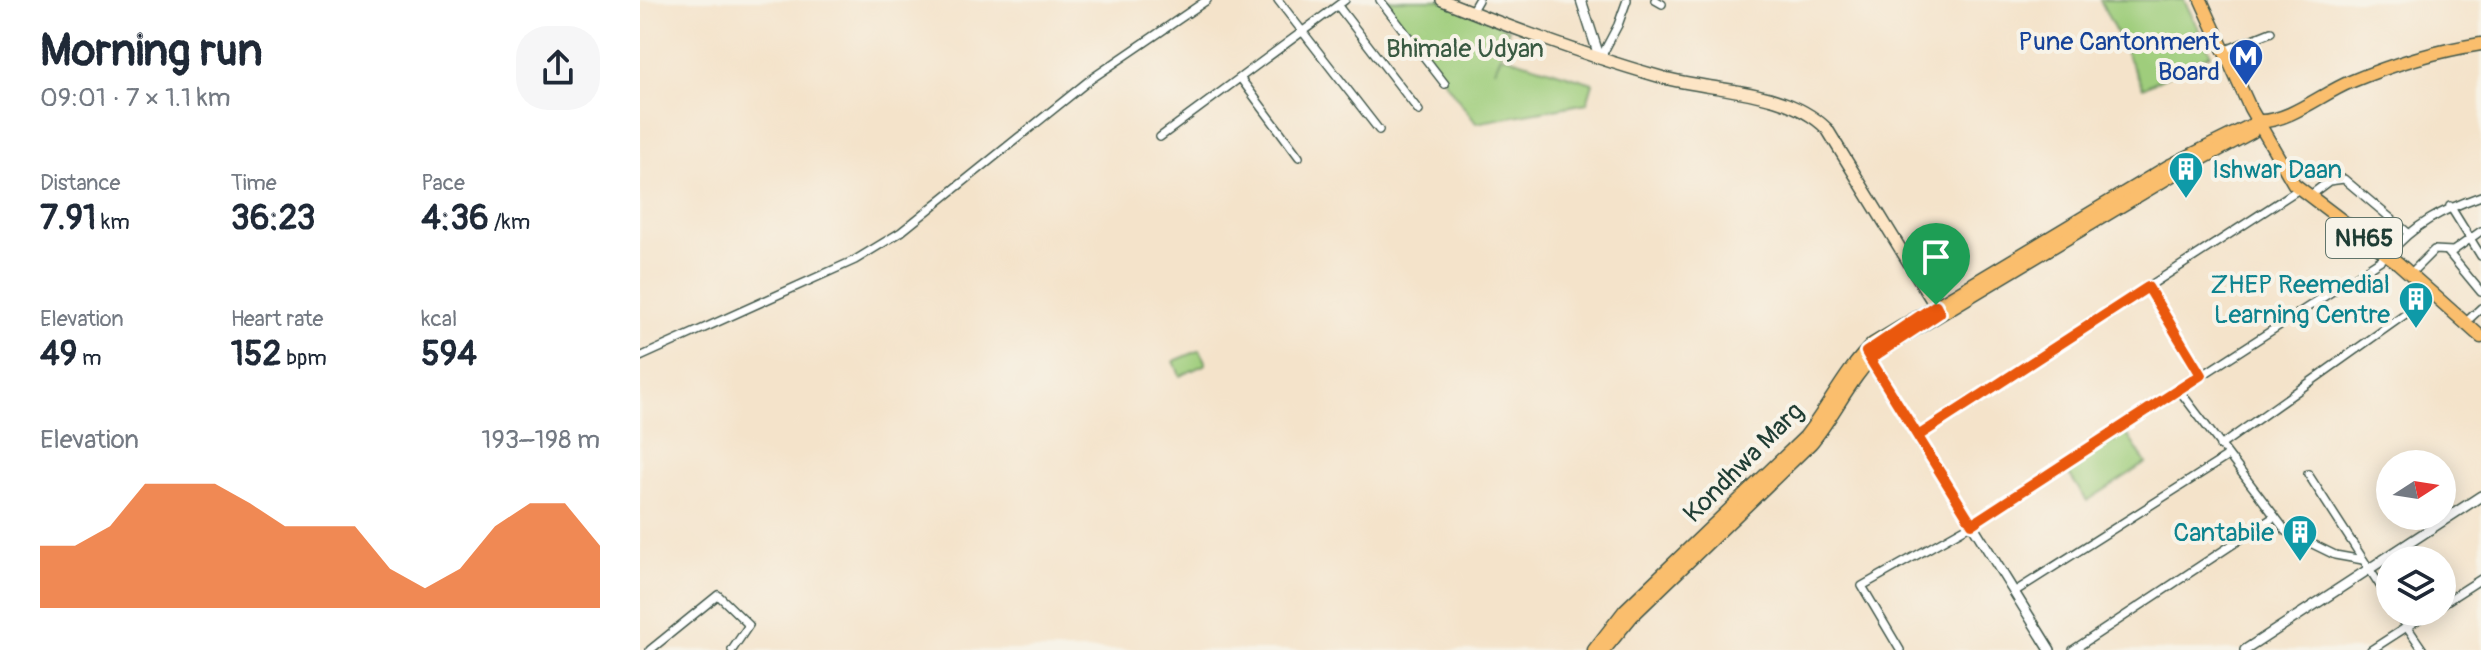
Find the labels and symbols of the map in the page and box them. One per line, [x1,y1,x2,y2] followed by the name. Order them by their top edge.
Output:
[2018,26,2221,88] place label: Pune Cantonment Board
[1386,33,1544,65] park label: Bhimale Udyan
[2227,37,2265,87] metro station icon: Pune Cantonment Board
[2167,150,2205,200] building icon: Ishwar Daan
[2212,154,2342,186] place label: Ishwar Daan
[2326,218,2402,258] road number: NH65
[1902,223,1970,305] pin
[2210,269,2390,331] place label: ZHEP Reemedial Learning Centre
[2397,280,2435,330] building icon: ZHEP Reemedial Learning Centre
[1677,396,1811,530] street label: Kondhwa Marg
[2376,450,2456,530] north arrow
[2281,513,2319,563] building icon: Cantabile
[2173,517,2274,549] place label: Cantabile

